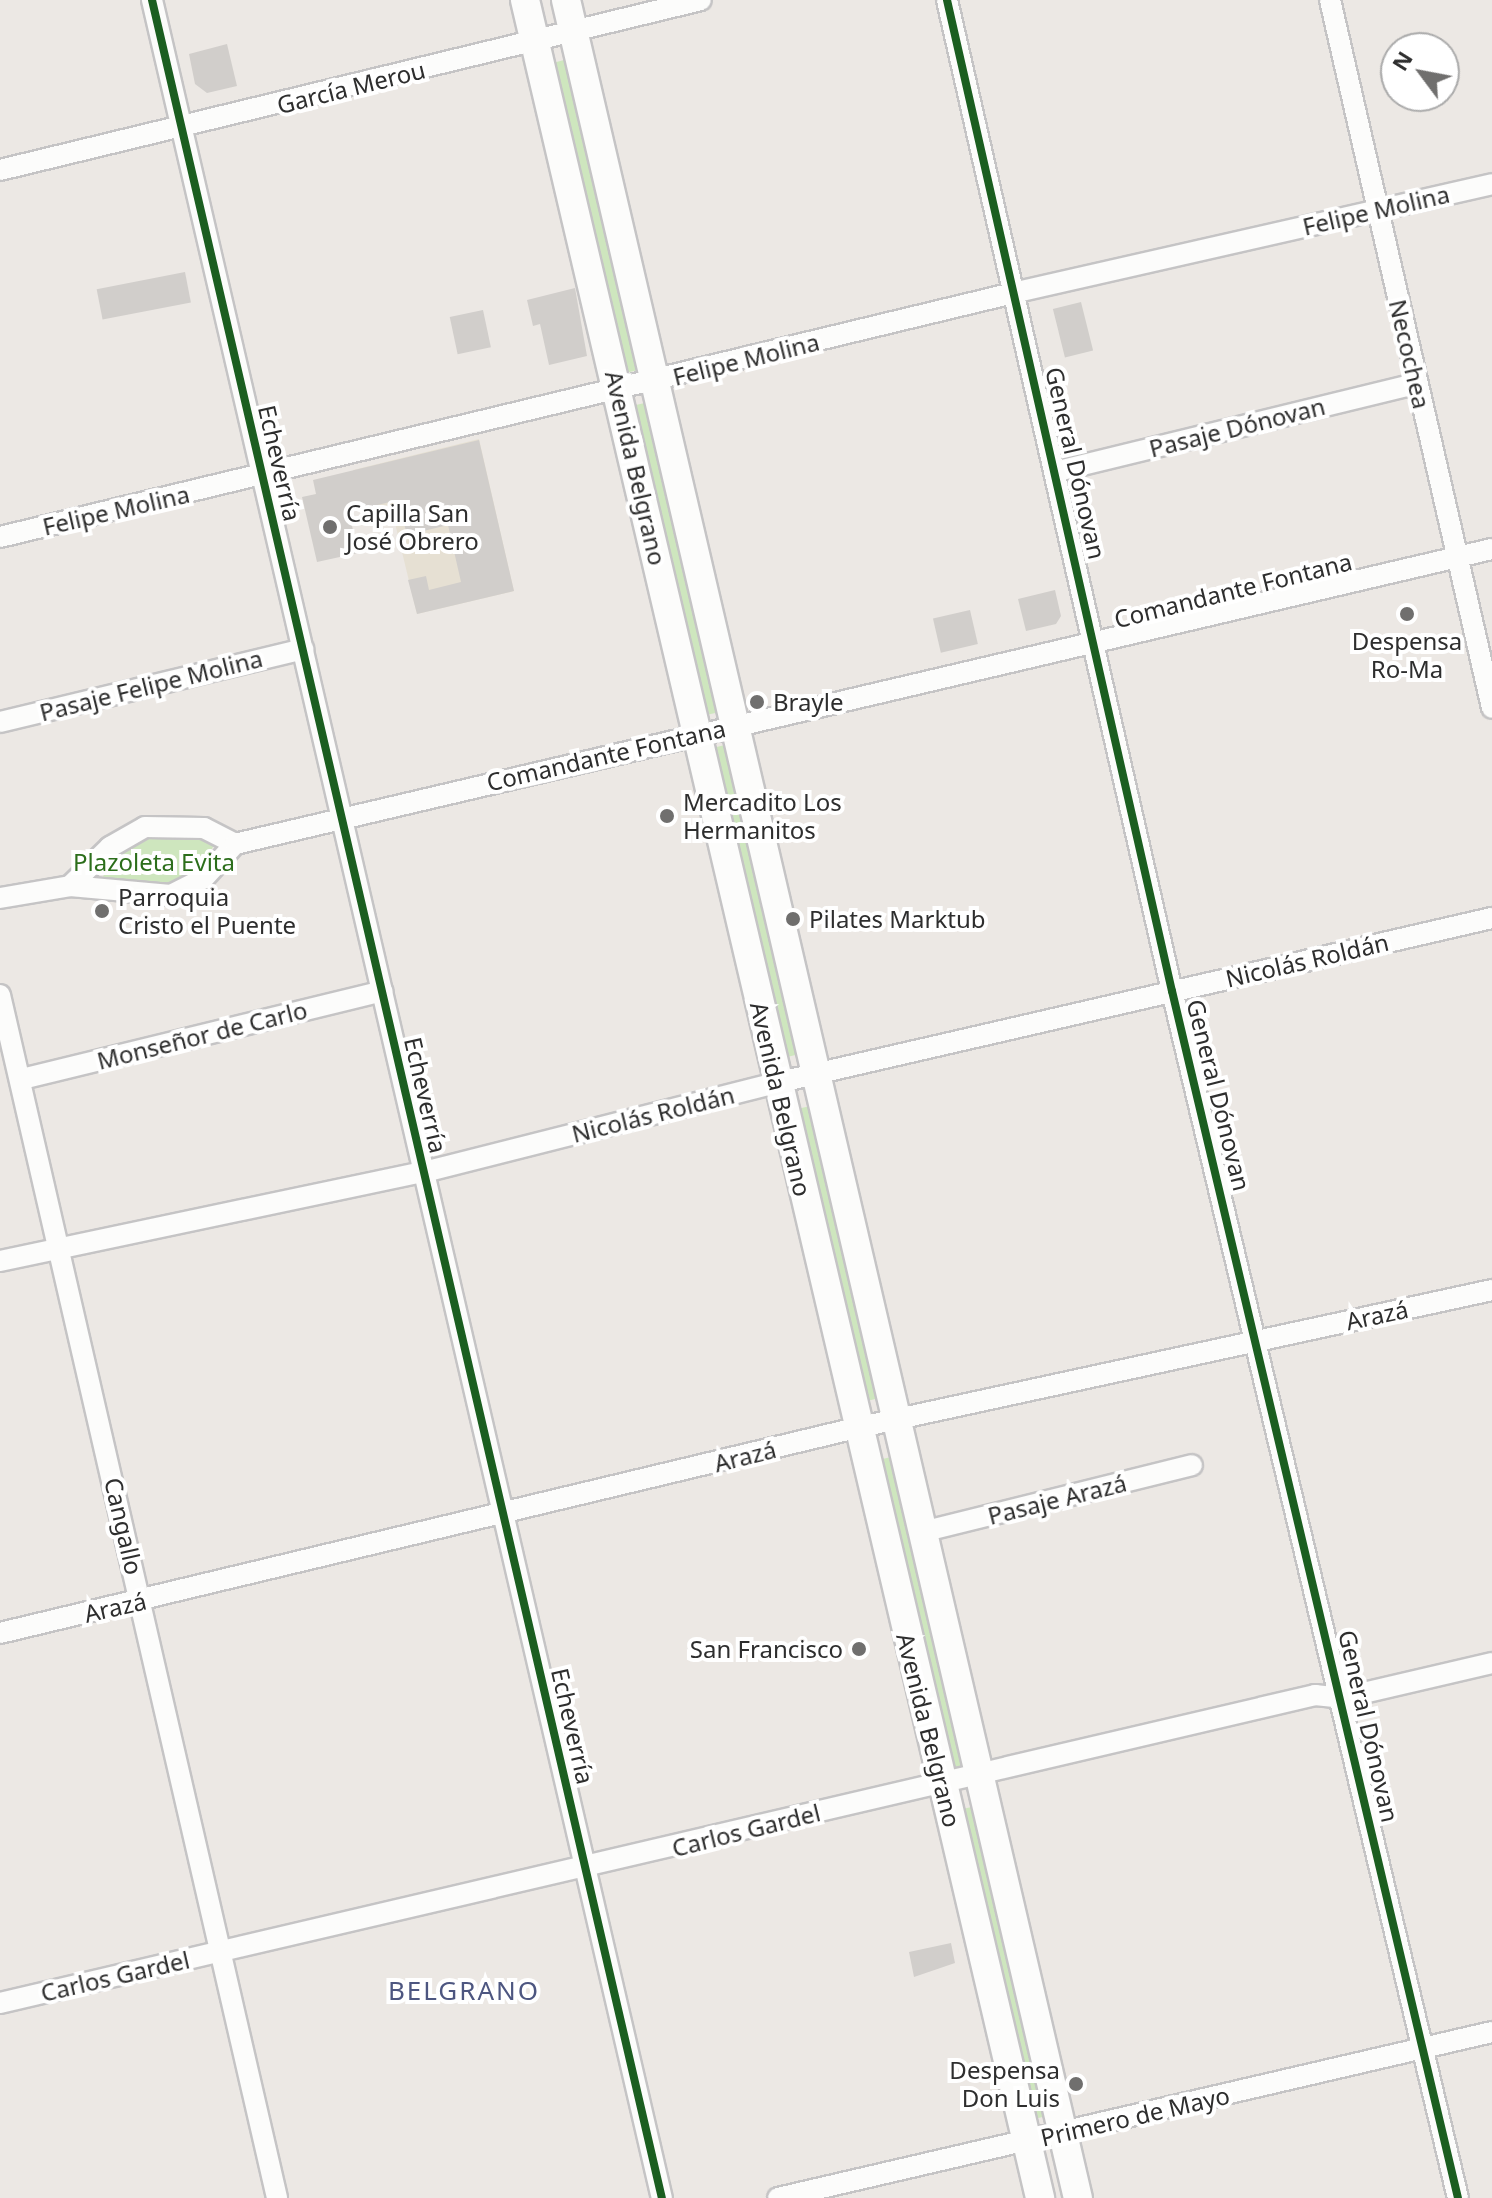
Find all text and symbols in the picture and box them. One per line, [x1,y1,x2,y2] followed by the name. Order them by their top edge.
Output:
[1380,32,1460,112] north arrow
[1384,45,1419,76] text: N
[274,55,428,119] street label: García Merou
[1300,179,1452,241] street label: Felipe Molina
[1383,297,1437,411] street label: Necochea
[670,327,822,391] street label: Felipe Molina
[1040,364,1112,562] street label: General Dónovan
[600,368,672,568] street label: Avenida Belgrano
[1146,391,1328,463] street label: Pasaje Dónovan
[253,402,307,524] street label: Echeverría
[40,479,192,541] street label: Felipe Molina
[346,499,479,555] place label: Capilla San José Obrero
[321,518,339,536] marker: Capilla San José Obrero
[1111,546,1355,634] street label: Comandante Fontana
[1398,605,1416,623] marker: Despensa Ro-Ma
[1352,627,1462,683] place label: Despensa Ro-Ma
[37,643,265,727] street label: Pasaje Felipe Molina
[773,688,843,716] place label: Brayle
[748,693,766,711] marker: Brayle
[484,714,728,796] street label: Comandante Fontana
[683,788,842,844] place label: Mercadito Los Hermanitos
[658,807,676,825] marker: Mercadito Los Hermanitos
[73,848,235,876] park label: Plazoleta Evita
[118,883,296,939] place label: Parroquia Cristo el Puente
[93,902,111,920] marker: Parroquia Cristo el Puente
[809,905,986,933] place label: Pilates Marktub
[784,910,802,928] marker: Pilates Marktub
[1223,927,1391,993] street label: Nicolás Roldán
[94,995,310,1075] street label: Monseñor de Carlo
[1181,996,1257,1194] street label: General Dónovan
[745,999,817,1199] street label: Avenida Belgrano
[399,1034,453,1156] street label: Echeverría
[569,1080,737,1148] street label: Nicolás Roldán
[1343,1294,1411,1336] street label: Arazá
[711,1434,779,1478] street label: Arazá
[985,1468,1129,1530] street label: Pasaje Arazá
[99,1475,149,1577] street label: Cangallo
[81,1586,149,1628] street label: Arazá
[1333,1627,1405,1825] street label: General Dónovan
[891,1630,967,1830] street label: Avenida Belgrano
[690,1635,843,1663] place label: San Francisco
[850,1640,868,1658] marker: San Francisco
[546,1665,600,1787] street label: Echeverría
[669,1798,823,1862] street label: Carlos Gardel
[38,1945,192,2007] street label: Carlos Gardel
[388,1975,540,2007] district label: BELGRANO
[949,2056,1060,2112] place label: Despensa Don Luis
[1067,2075,1085,2093] marker: Despensa Don Luis
[1038,2080,1232,2152] street label: Primero de Mayo

